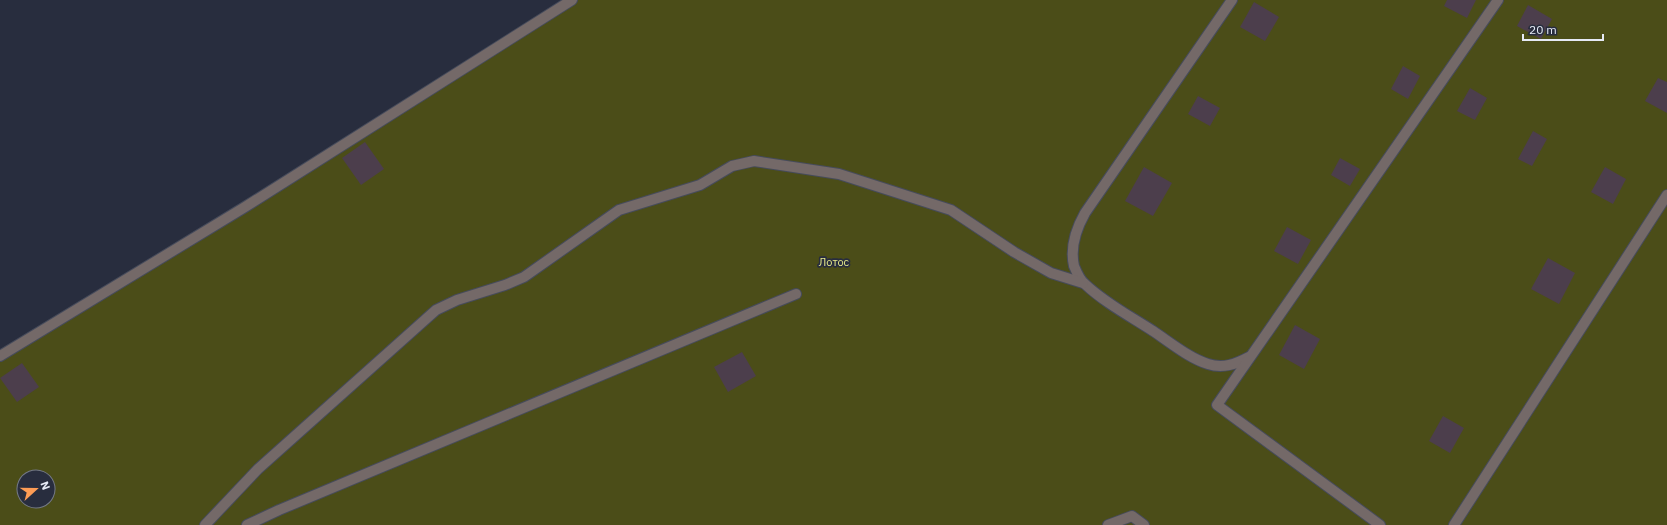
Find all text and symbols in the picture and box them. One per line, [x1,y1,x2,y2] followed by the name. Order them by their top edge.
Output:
[1523,16,1603,42] scale bar
[1529,22,1557,37] text: 20 m
[819,255,850,269] park label: Лотос
[16,469,56,509] north arrow
[37,479,53,492] text: N

